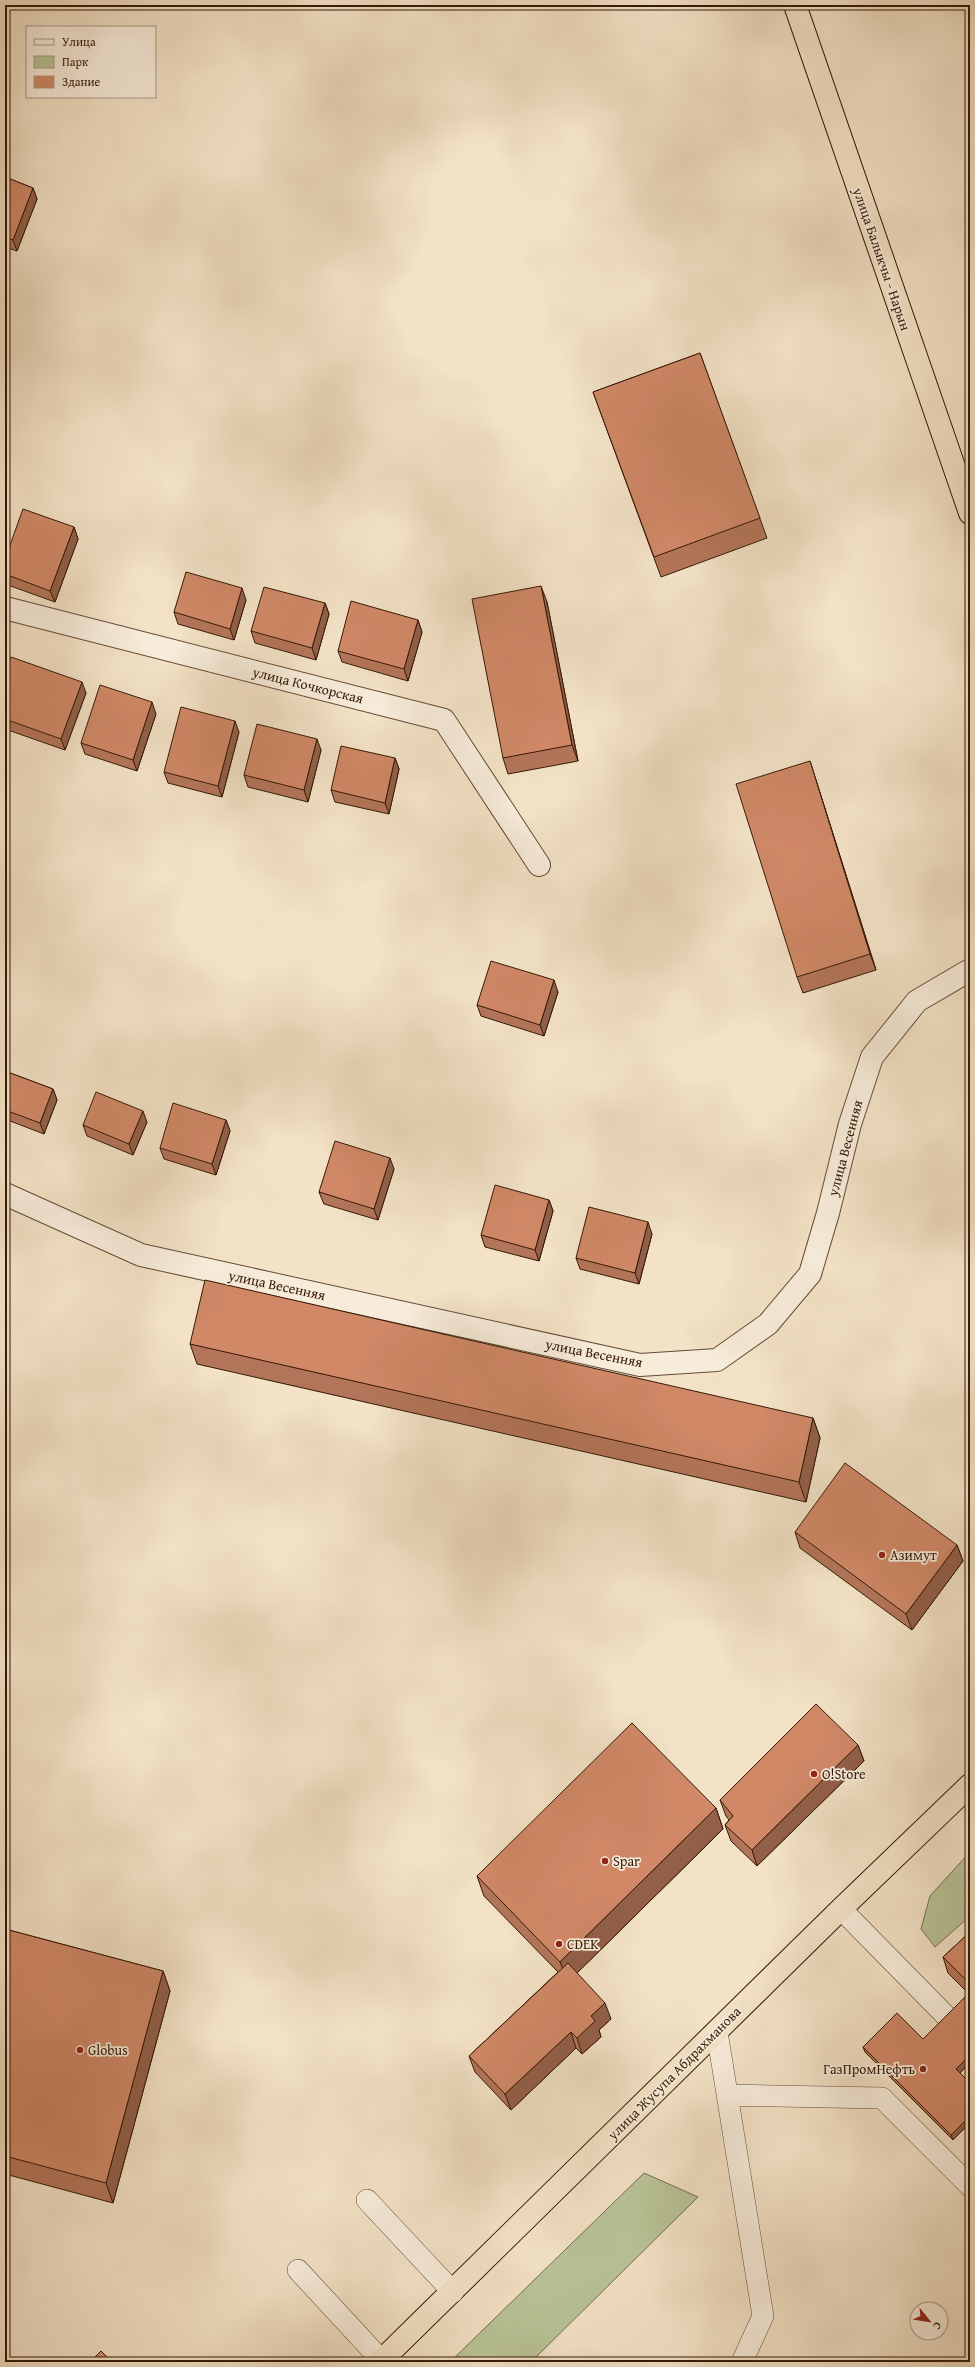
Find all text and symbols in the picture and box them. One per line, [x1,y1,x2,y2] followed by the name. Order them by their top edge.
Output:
[26,26,156,98] legend
[62,33,96,50] text: Улица
[62,53,89,70] text: Парк
[62,73,101,90] text: Здание
[848,184,916,333] street label: улица Балыкчы - Нарын
[250,661,365,708] street label: улица Кочкорская
[822,1098,867,1199] street label: улица Весенняя
[226,1265,327,1305] street label: улица Весенняя
[543,1334,644,1372] street label: улица Весенняя
[890,1545,937,1565] place label: Азимут
[877,1550,887,1560] marker: Азимут
[822,1764,866,1784] place label: O!Store
[809,1769,819,1779] marker: O!Store
[613,1851,640,1871] place label: Spar
[600,1856,610,1866] marker: Spar
[567,1934,599,1954] place label: CDEK
[554,1939,564,1949] marker: CDEK
[602,2002,745,2145] street label: улица Жусупа Абдрахманова
[88,2040,128,2060] place label: Globus
[75,2045,85,2055] marker: Globus
[823,2059,915,2079] place label: ГазПромНефть
[918,2064,928,2074] marker: ГазПромНефть
[909,2301,949,2341] north arrow
[929,2319,946,2333] text: С

